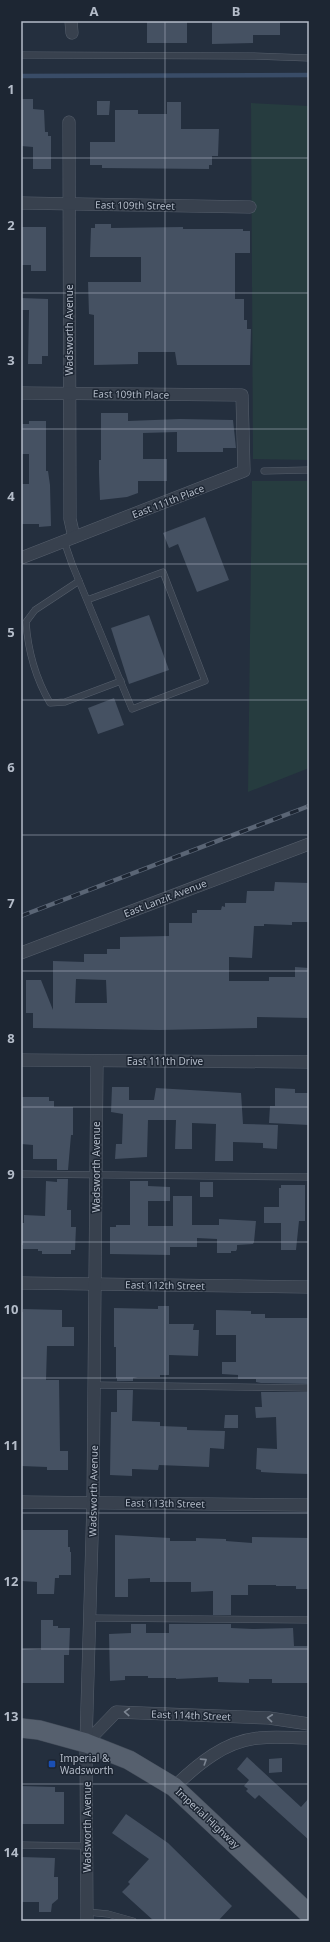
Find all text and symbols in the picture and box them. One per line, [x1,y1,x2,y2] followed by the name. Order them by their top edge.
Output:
[90,2,99,20] text: A
[232,2,240,20] text: B
[7,80,15,98] text: 1
[95,197,175,213] street label: East 109th Street
[7,216,15,234] text: 2
[62,284,76,376] street label: Wadsworth Avenue
[7,351,15,369] text: 3
[93,386,170,402] street label: East 109th Place
[130,481,207,521] street label: East 111th Place
[7,487,15,505] text: 4
[7,623,15,641] text: 5
[7,758,15,776] text: 6
[122,876,209,920] street label: East Lanzit Avenue
[7,894,15,912] text: 7
[7,1029,15,1047] text: 8
[127,1054,204,1068] street label: East 111th Drive
[89,1121,103,1213] street label: Wadsworth Avenue
[7,1165,15,1183] text: 9
[125,1277,205,1293] street label: East 112th Street
[4,1300,18,1318] text: 10
[4,1436,18,1454] text: 11
[85,1445,101,1537] street label: Wadsworth Avenue
[125,1495,205,1511] street label: East 113th Street
[4,1572,18,1590] text: 12
[4,1707,18,1725] text: 13
[151,1707,231,1723] street label: East 114th Street
[124,1708,130,1717] one-way arrow
[267,1714,273,1723] one-way arrow
[60,1751,113,1777] place label: Imperial & Wadsworth
[47,1759,57,1769] marker: Imperial & Wadsworth
[199,1759,206,1766] one-way arrow
[80,1781,94,1873] street label: Wadsworth Avenue
[173,1785,244,1852] street label: Imperial Highway
[4,1843,19,1861] text: 14

